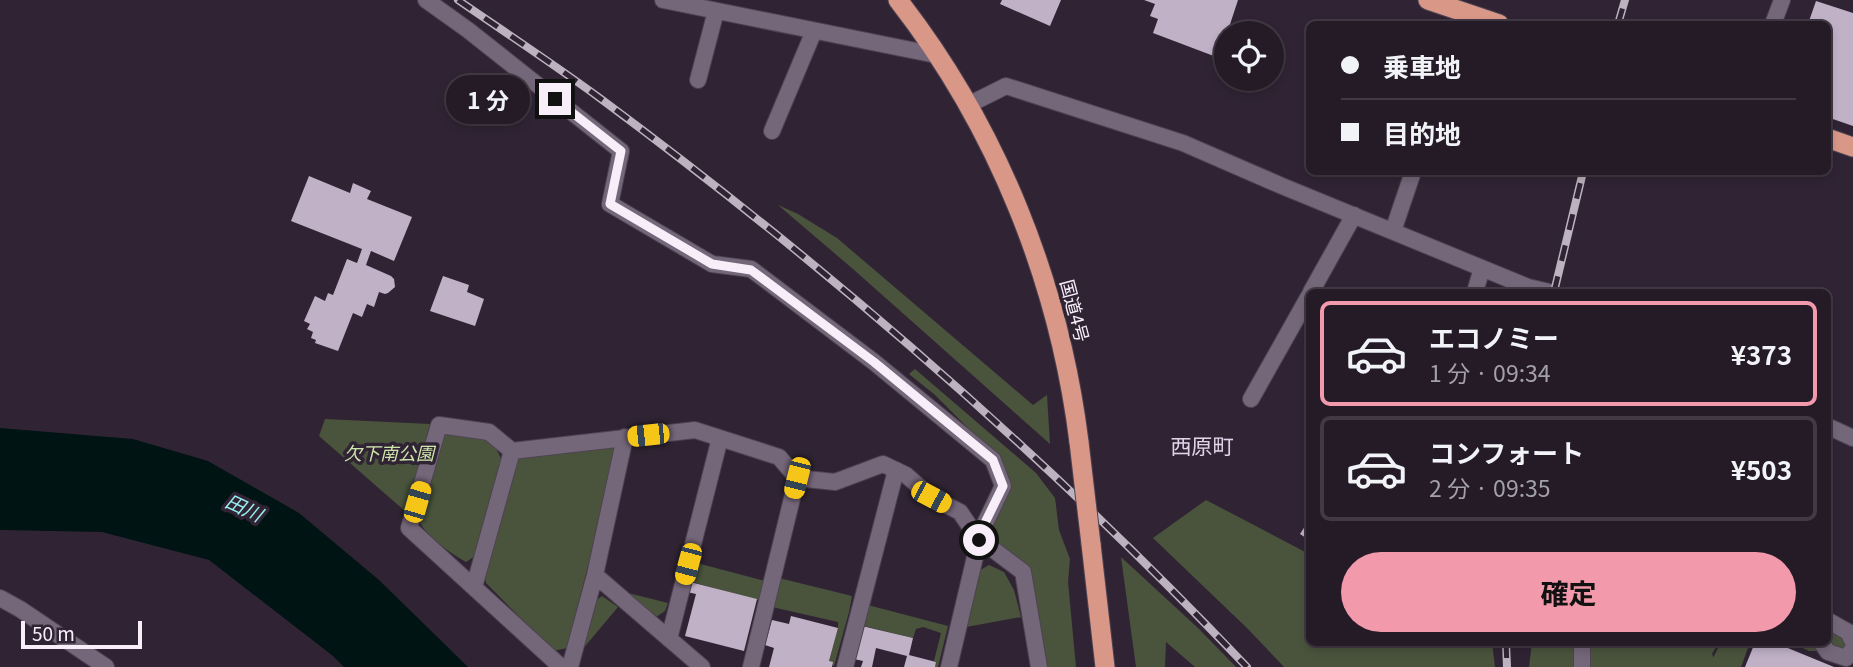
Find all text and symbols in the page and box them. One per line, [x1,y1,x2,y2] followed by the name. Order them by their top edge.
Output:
[1214,21,1284,91] map controls
[1214,21,1284,91] button: locate
[1383,47,1461,84] text: 乗車地
[447,74,530,124] callout: 1 分
[467,82,509,116] text: 1 分
[539,83,571,115] route end
[1383,114,1461,151] text: 目的地
[1055,276,1097,345] street label: 国道4号
[1429,318,1559,355] text: エコノミー
[1345,322,1408,385] icon: car
[1731,335,1792,372] text: ¥373
[1429,355,1551,389] text: 1 分 · 09:34
[627,422,670,448] car
[1171,430,1234,460] district label: 西原町
[1429,433,1584,470] text: コンフォート
[1345,437,1408,500] icon: car
[344,439,437,465] park label: 欠下南公園
[1731,450,1792,487] text: ¥503
[782,455,813,501] car
[1429,470,1551,504] text: 2 分 · 09:35
[908,478,955,516] car
[402,479,433,525] car
[222,486,269,528] water label: 田川
[963,524,995,556] route start
[673,541,704,587] car
[1341,552,1796,632] button: 確定
[21,618,142,650] scale bar
[32,619,75,646] text: 50 m

